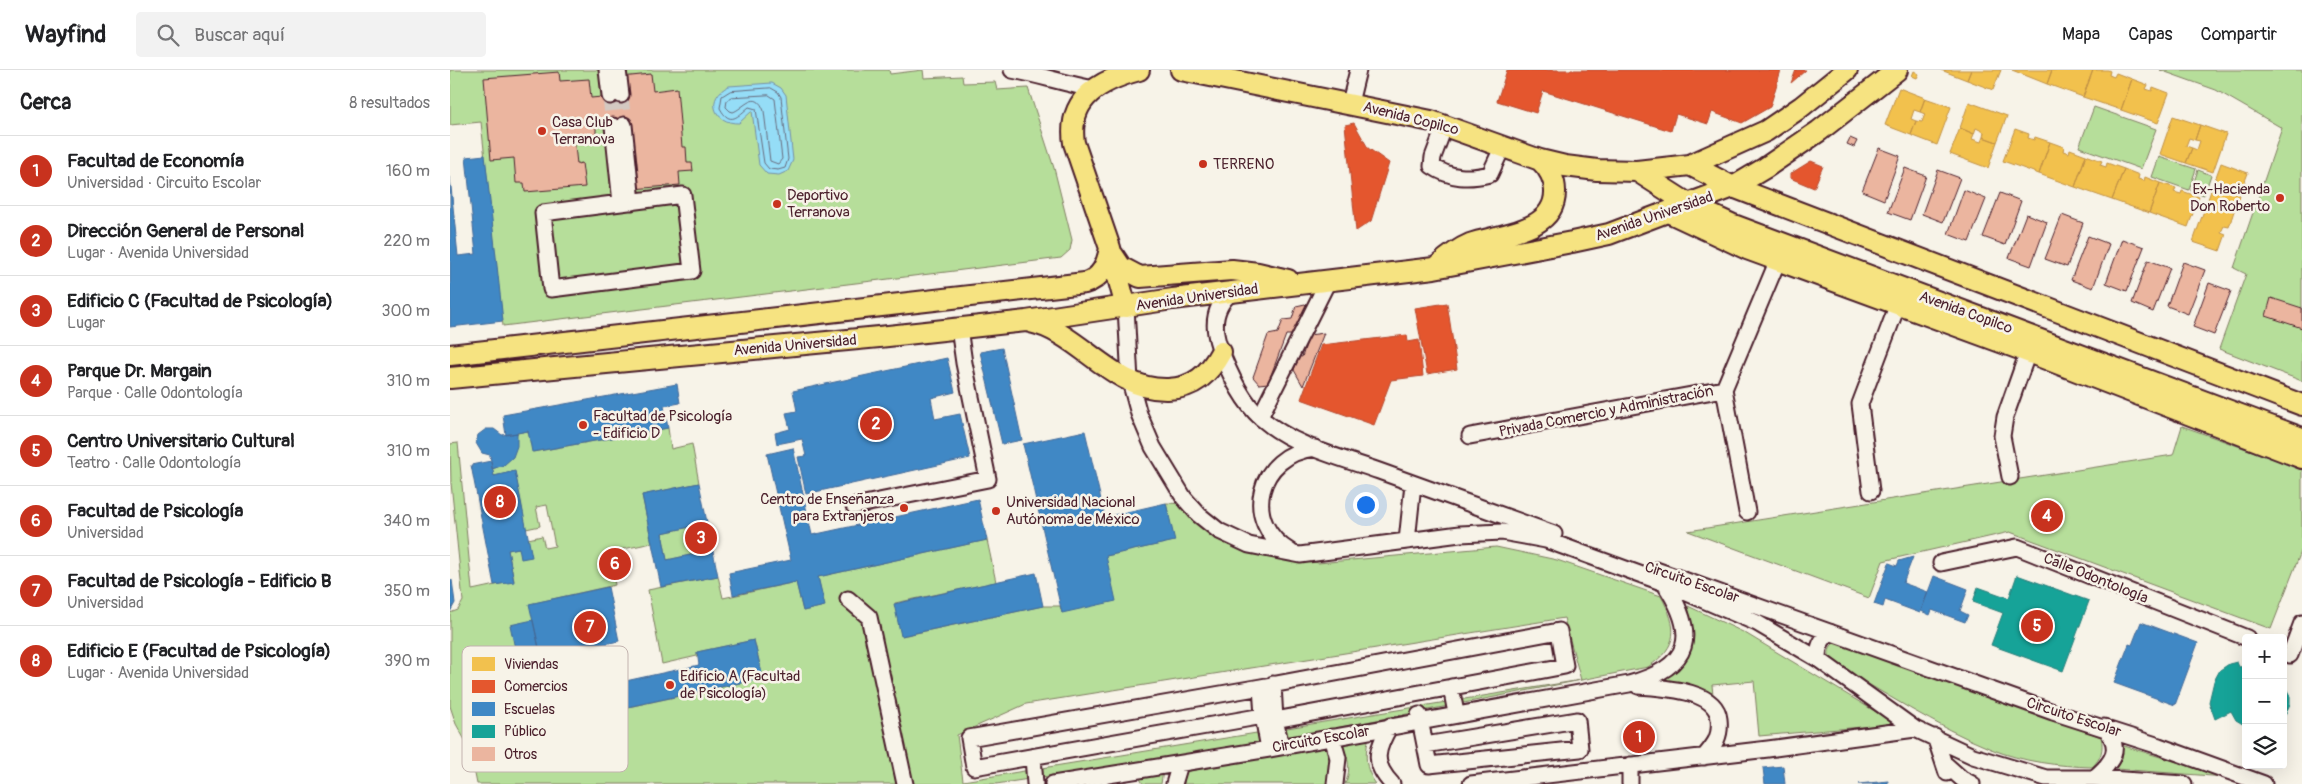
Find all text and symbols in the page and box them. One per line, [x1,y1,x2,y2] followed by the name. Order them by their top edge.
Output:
[136,12,486,57] search box
[25,20,106,49] text: Wayfind
[154,21,182,49] icon: search
[194,23,285,47] text: Buscar aquí
[2062,23,2100,46] text: Mapa
[2128,23,2173,46] text: Capas
[2201,23,2277,46] text: Compartir
[20,89,71,116] text: Cerca
[349,93,430,113] text: 8 resultados
[1361,97,1461,140] street label: Avenida Copilco
[552,113,615,149] place label: Casa Club Terranova
[536,125,548,137] marker: Casa Club Terranova
[67,149,244,173] text: Facultad de Economía
[1213,155,1274,174] place label: TERRENO
[1197,158,1209,170] marker: TERRENO
[33,161,39,181] text: 1
[386,161,430,181] text: 160 m
[67,173,261,193] text: Universidad · Circuito Escolar
[2190,180,2270,216] place label: Ex-Hacienda Don Roberto
[787,186,850,222] place label: Deportivo Terranova
[1593,187,1716,246] street label: Avenida Universidad
[2274,192,2286,204] marker: Ex-Hacienda Don Roberto
[771,198,783,210] marker: Deportivo Terranova
[67,219,304,243] text: Dirección General de Personal
[32,231,40,251] text: 2
[384,231,430,251] text: 220 m
[67,243,249,263] text: Lugar · Avenida Universidad
[1135,279,1260,315] street label: Avenida Universidad
[1917,287,2015,338] street label: Avenida Copilco
[67,289,333,313] text: Edificio C (Facultad de Psicología)
[32,301,40,321] text: 3
[382,301,430,321] text: 300 m
[67,313,105,333] text: Lugar
[733,331,857,360] street label: Avenida Universidad
[67,359,212,383] text: Parque Dr. Margain
[31,371,41,391] text: 4
[386,371,430,391] text: 310 m
[1497,381,1715,442] street label: Privada Comercio y Administración
[67,383,243,403] text: Parque · Calle Odontología
[860,405,892,443] pin: 2
[593,407,732,443] place label: Facultad de Psicología - Edificio D
[577,419,589,431] marker: Facultad de Psicología - Edificio D
[67,429,295,453] text: Centro Universitario Cultural
[32,441,40,461] text: 5
[386,441,430,461] text: 310 m
[67,453,241,473] text: Teatro · Calle Odontología
[484,483,516,521] pin: 8
[760,490,894,526] place label: Centro de Enseñanza para Extranjeros
[1353,492,1379,518] your location
[1006,493,1140,529] place label: Universidad Nacional Autónoma de México
[2031,497,2063,535] pin: 4
[67,499,243,523] text: Facultad de Psicología
[898,502,910,514] marker: Centro de Enseñanza para Extranjeros
[990,505,1002,517] marker: Universidad Nacional Autónoma de México
[31,511,41,531] text: 6
[383,511,430,531] text: 340 m
[685,519,717,557] pin: 3
[67,523,144,543] text: Universidad
[599,545,631,583] pin: 6
[2041,549,2151,608] street label: Calle Odontología
[1642,557,1742,608] street label: Circuito Escolar
[67,569,332,593] text: Facultad de Psicología - Edificio B
[32,581,40,601] text: 7
[384,581,430,601] text: 350 m
[67,593,144,613] text: Universidad
[2021,607,2053,645] pin: 5
[574,608,606,646] pin: 7
[2242,634,2287,769] map controls
[2242,634,2287,679] button: +
[67,639,331,663] text: Edificio E (Facultad de Psicología)
[462,646,628,772] legend
[32,651,40,671] text: 8
[384,651,430,671] text: 390 m
[504,656,559,673] text: Viviendas
[67,663,249,683] text: Lugar · Avenida Universidad
[680,667,800,703] place label: Edificio A (Facultad de Psicología)
[504,678,568,695] text: Comercios
[664,679,676,691] marker: Edificio A (Facultad de Psicología)
[2242,679,2287,724] button: −
[2024,693,2124,742] street label: Circuito Escolar
[504,701,555,718] text: Escuelas
[1623,718,1655,756] pin: 1
[1271,721,1372,757] street label: Circuito Escolar
[504,723,547,740] text: Público
[2242,724,2287,769] button: layers
[504,746,538,763] text: Otros

